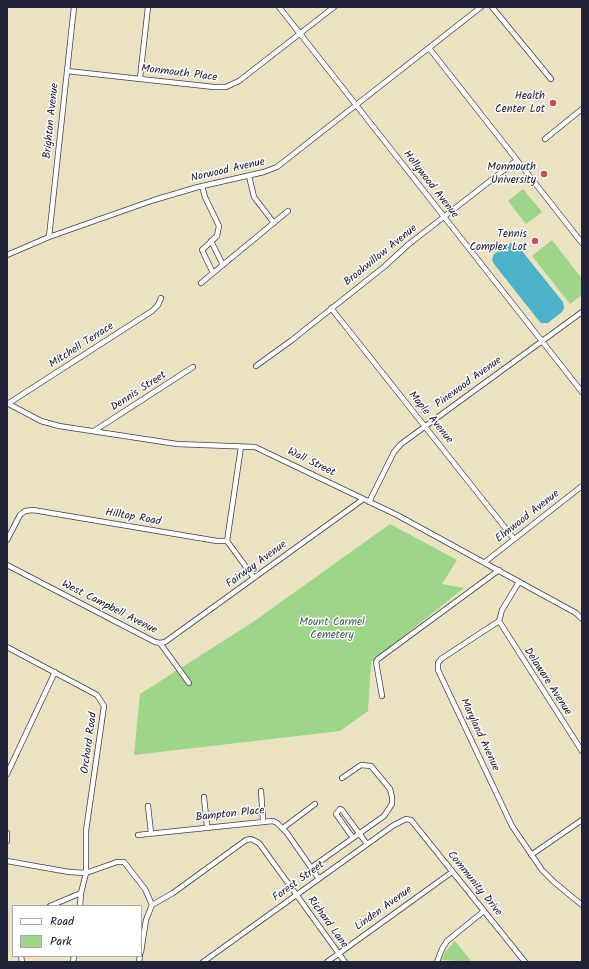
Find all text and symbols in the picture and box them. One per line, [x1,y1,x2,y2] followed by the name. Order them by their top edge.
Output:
[140,63,218,85] street label: Monmouth Place
[41,82,63,160] street label: Brighton Avenue
[495,90,545,116] place label: Health Center Lot
[548,98,558,108] marker: Health Center Lot
[399,148,461,222] street label: Hollywood Avenue
[190,156,266,186] street label: Norwood Avenue
[487,161,536,187] place label: Monmouth University
[539,169,549,179] marker: Monmouth University
[342,222,420,290] street label: Brookwillow Avenue
[469,228,527,254] place label: Tennis Complex Lot
[530,236,540,246] marker: Tennis Complex Lot
[47,320,117,372] street label: Mitchell Terrace
[433,354,505,412] street label: Pinewood Avenue
[109,369,169,415] street label: Dennis Street
[405,389,455,447] street label: Maple Avenue
[285,446,337,480] street label: Wall Street
[493,488,563,546] street label: Elmwood Avenue
[104,507,162,529] street label: Hilltop Road
[224,539,290,591] street label: Fairway Avenue
[59,578,159,638] street label: West Campbell Avenue
[299,616,365,642] park label: Mount Carmel Cemetery
[520,646,574,718] street label: Delaware Avenue
[456,697,502,773] street label: Maryland Avenue
[79,711,101,775] street label: Orchard Road
[195,805,265,825] street label: Bampton Place
[444,849,504,919] street label: Community Drive
[271,859,327,905] street label: Forest Street
[353,884,415,934] street label: Linden Avenue
[304,895,350,951] street label: Richard Lane
[12,905,142,957] legend
[50,912,74,931] text: Road
[50,932,72,951] text: Park

